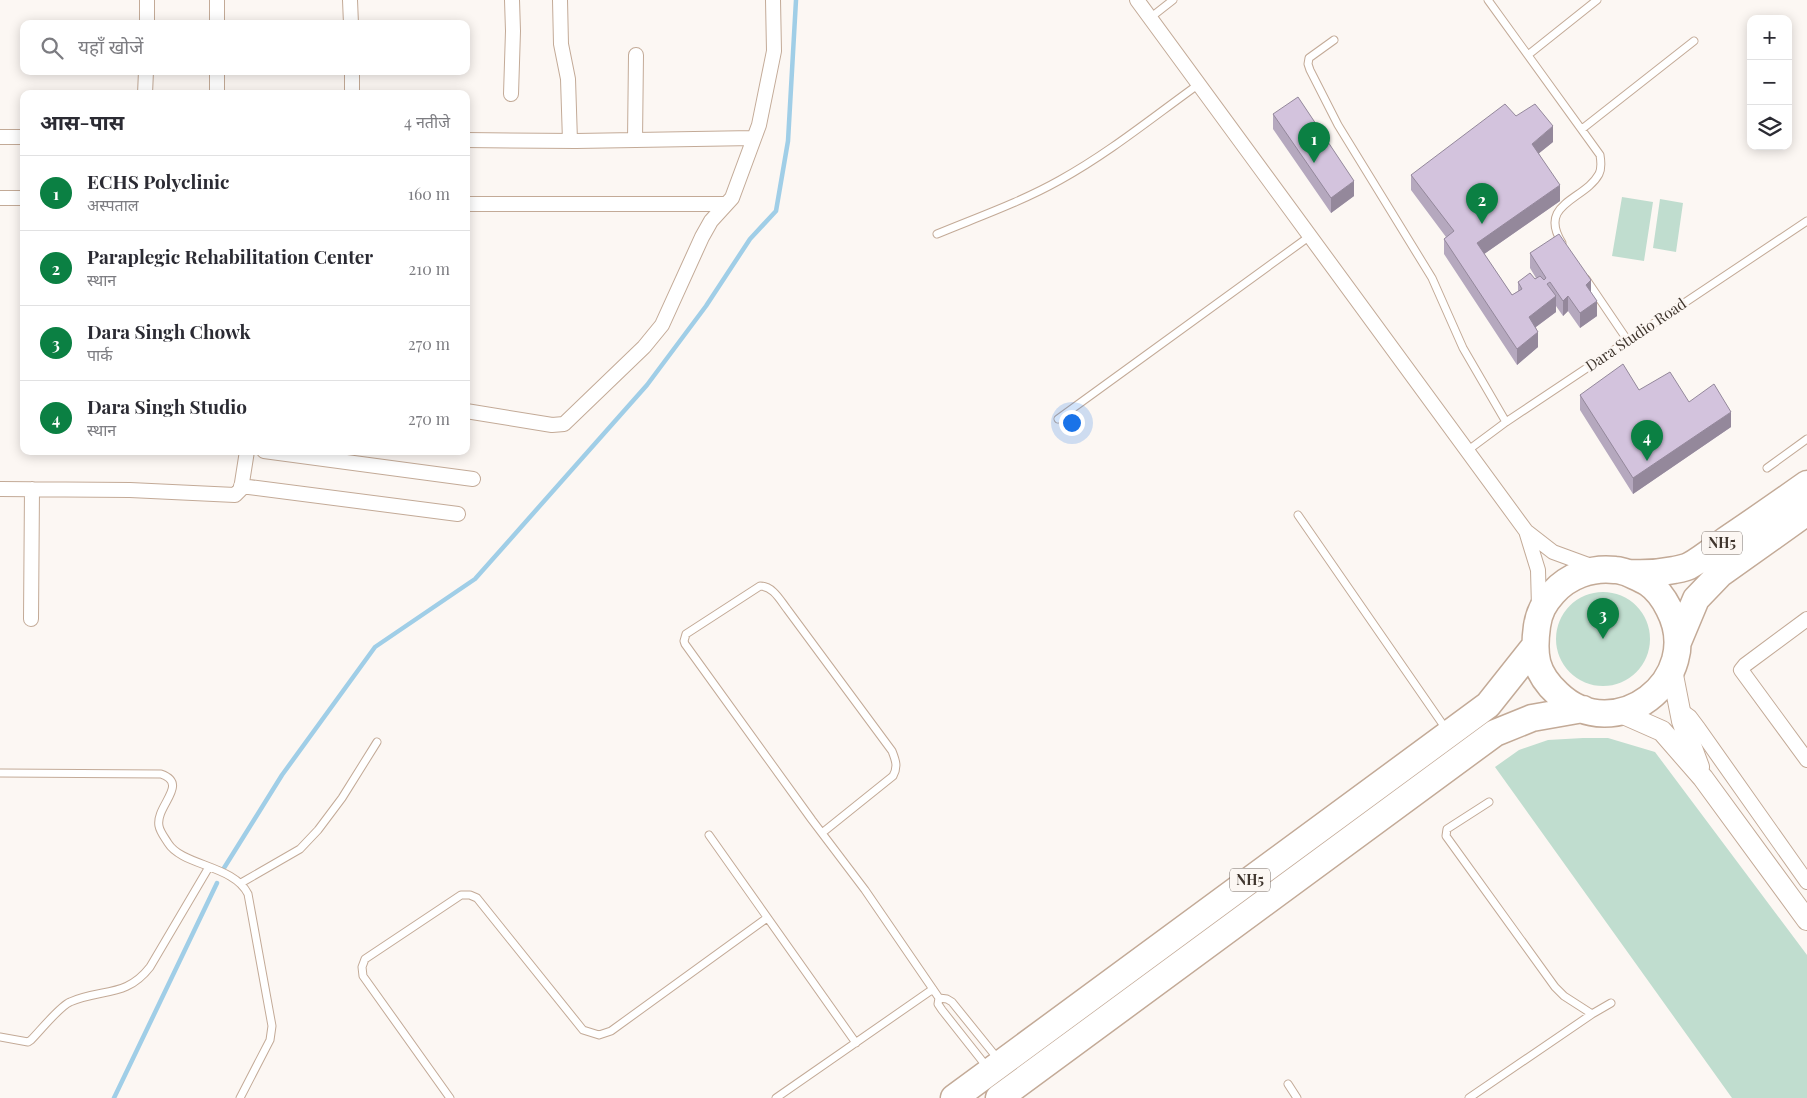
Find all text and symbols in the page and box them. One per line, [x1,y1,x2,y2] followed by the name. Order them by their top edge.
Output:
[1747,15,1792,150] map controls
[1747,15,1792,60] button: +
[20,20,470,75] search box
[78,33,143,59] text: यहाँ खोजें
[38,34,66,62] icon: search
[1747,60,1792,105] button: −
[1747,105,1792,150] button: layers
[40,107,124,135] text: आस-पास
[404,111,450,132] text: 4 नतीजे
[1298,122,1330,163] pin: 1
[87,168,229,194] text: ECHS Polyclinic
[53,183,59,204] text: 1
[408,183,450,204] text: 160 m
[1466,183,1498,224] pin: 2
[87,194,139,215] text: अस्पताल
[87,243,373,269] text: Paraplegic Rehabilitation Center
[52,258,60,279] text: 2
[409,258,450,279] text: 210 m
[87,269,116,290] text: स्थान
[1581,293,1690,375] street label: Dara Studio Road
[87,318,251,344] text: Dara Singh Chowk
[52,333,60,354] text: 3
[408,333,450,354] text: 270 m
[87,344,113,365] text: पार्क
[87,393,247,419] text: Dara Singh Studio
[52,408,60,429] text: 4
[408,408,450,429] text: 270 m
[1059,410,1085,436] your location
[87,419,116,440] text: स्थान
[1631,420,1663,461] pin: 4
[1702,532,1742,554] road number: NH5
[1587,598,1619,639] pin: 3
[1230,868,1270,892] road number: NH5

